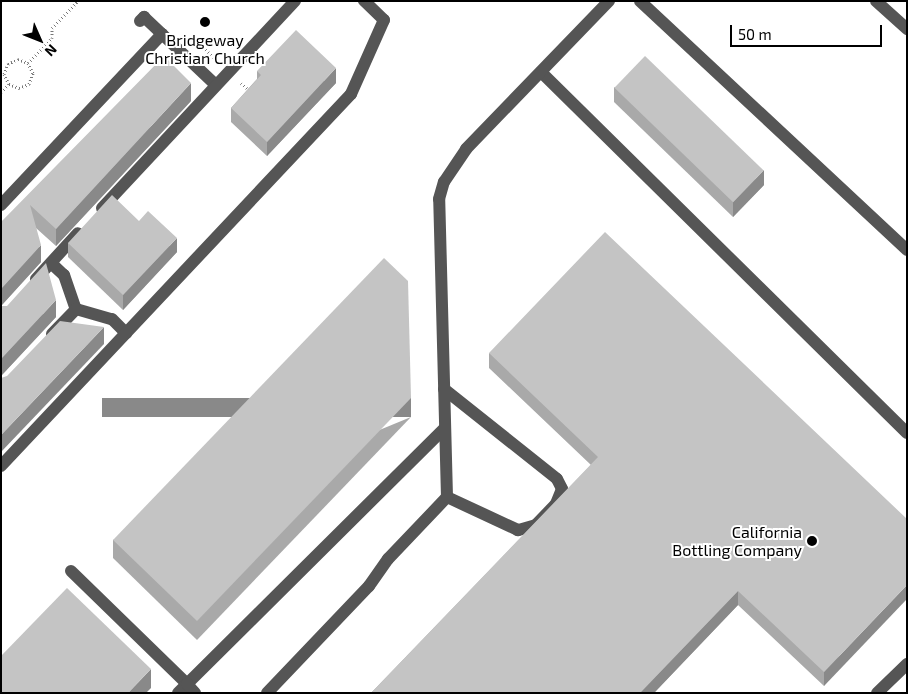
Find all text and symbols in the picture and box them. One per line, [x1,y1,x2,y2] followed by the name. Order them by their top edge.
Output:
[15,15,65,65] north arrow
[733,15,886,47] scale bar
[199,16,211,28] marker: Bridgeway Christian Church
[738,25,772,43] text: 50 m
[145,30,265,68] place label: Bridgeway Christian Church
[42,41,61,60] text: N
[672,522,802,560] place label: California Bottling Company
[806,535,818,547] marker: California Bottling Company

